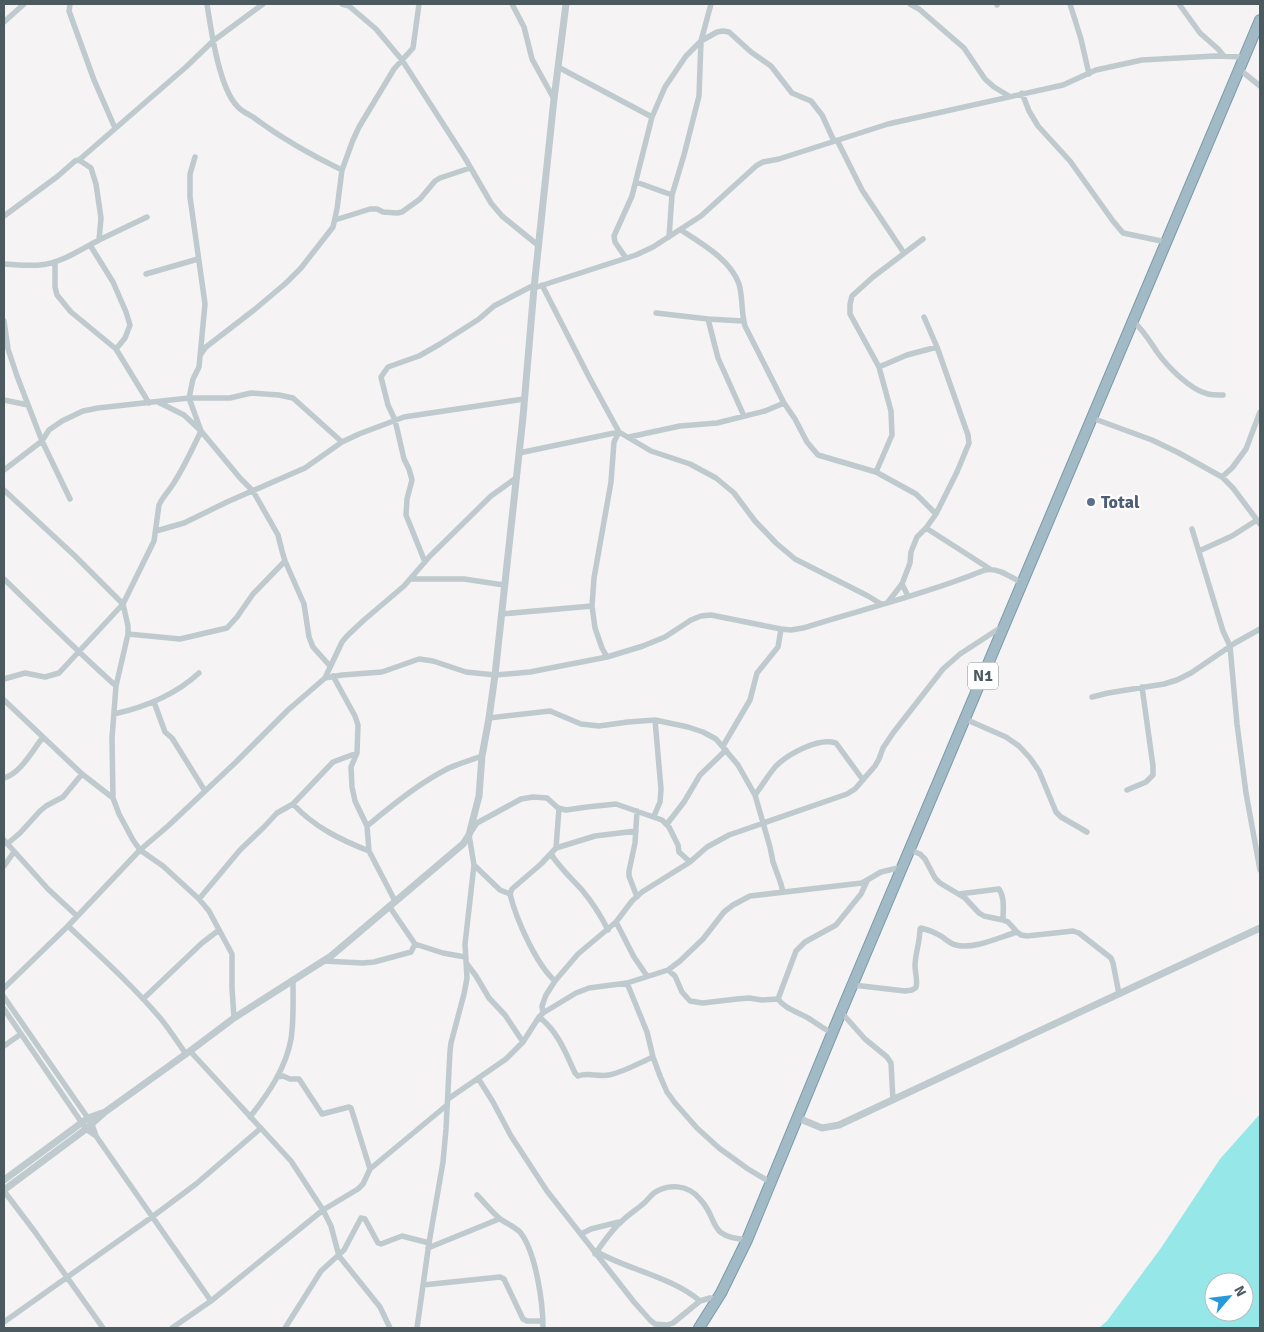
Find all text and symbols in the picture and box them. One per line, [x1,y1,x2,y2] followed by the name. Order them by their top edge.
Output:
[1101,491,1140,513] place label: Total
[1085,496,1097,508] marker: Total
[968,662,998,689] road number: N1
[1204,1272,1254,1322] north arrow
[1230,1283,1250,1299] text: N

